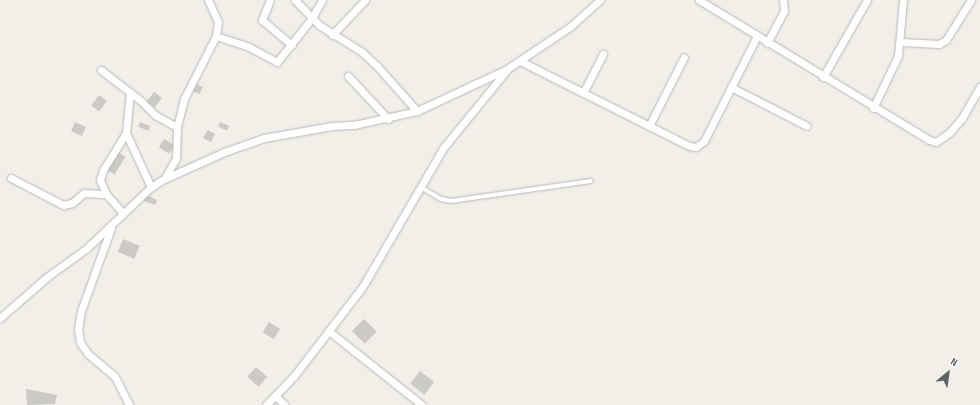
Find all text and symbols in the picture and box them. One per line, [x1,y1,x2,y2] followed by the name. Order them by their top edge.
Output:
[928,353,968,393] north arrow
[948,355,960,369] text: N

